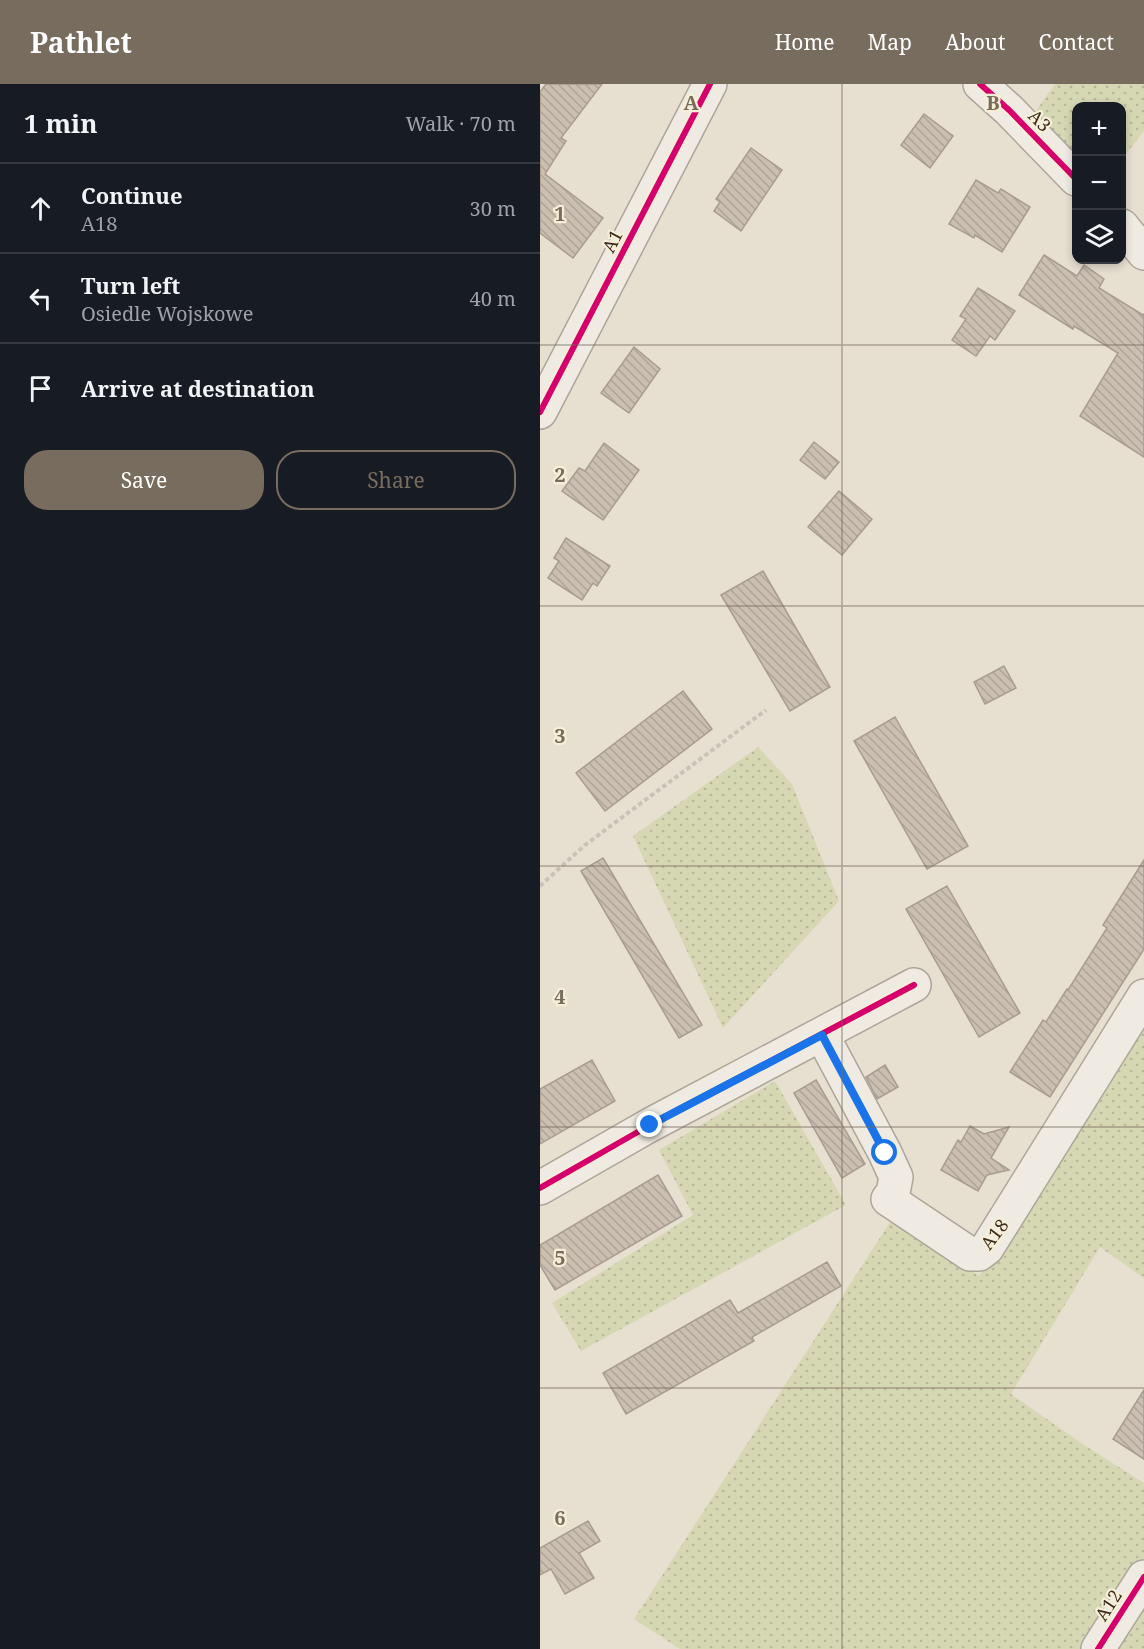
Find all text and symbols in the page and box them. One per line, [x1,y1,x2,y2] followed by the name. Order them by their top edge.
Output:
[30,23,132,61] text: Pathlet
[775,28,835,56] text: Home
[868,28,912,56] text: Map
[945,28,1006,56] text: About
[1039,28,1114,56] text: Contact
[683,89,699,116] text: A
[986,89,1000,116] text: B
[1072,102,1126,264] map controls
[1072,102,1126,156] button: +
[1023,103,1057,137] street label: A3
[24,105,98,141] text: 1 min
[405,110,516,137] text: Walk · 70 m
[1072,156,1126,210] button: −
[81,180,183,210] text: Continue
[24,192,57,225] icon: ahead
[470,195,516,222] text: 30 m
[554,200,566,227] text: 1
[81,210,117,237] text: A18
[1072,210,1126,264] button: layers
[596,225,628,257] street label: A1
[81,270,180,300] text: Turn left
[24,282,57,315] icon: left
[470,285,516,312] text: 40 m
[81,300,253,327] text: Osiedle Wojskowe
[24,372,57,405] icon: arrive
[81,373,315,403] text: Arrive at destination
[24,450,264,510] button: Save
[276,450,516,510] button: Share
[554,461,566,488] text: 2
[554,722,566,749] text: 3
[554,983,566,1010] text: 4
[636,1111,662,1137] route end
[871,1139,897,1165] route start
[975,1214,1013,1254] street label: A18
[554,1244,566,1271] text: 5
[554,1504,566,1531] text: 6
[1089,1585,1127,1625] street label: A12

